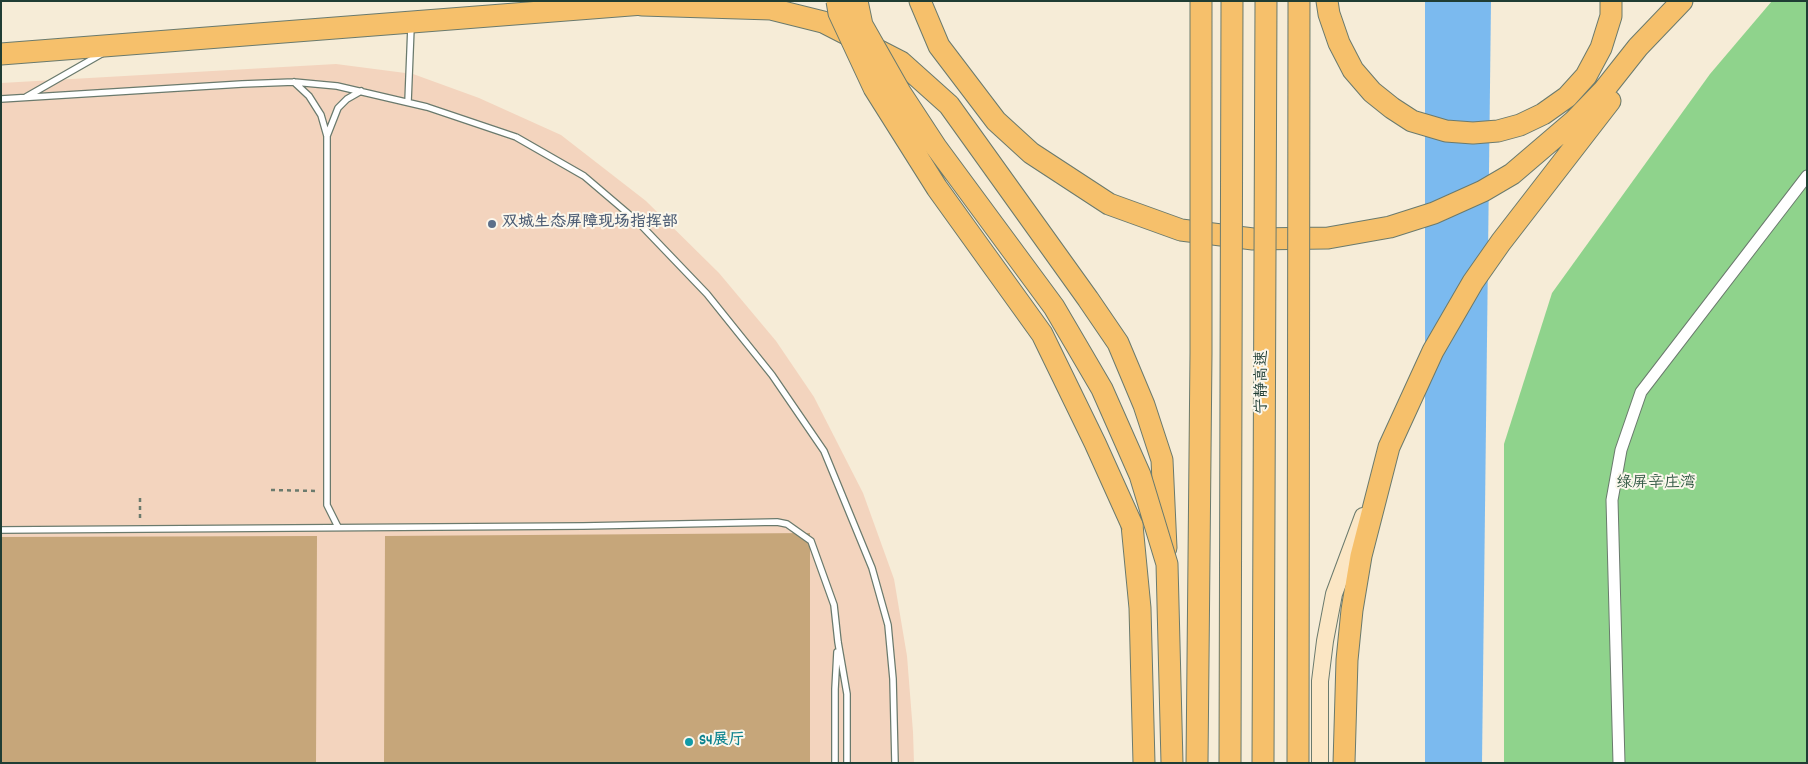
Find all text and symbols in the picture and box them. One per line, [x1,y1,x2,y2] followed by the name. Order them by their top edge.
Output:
[502,214,678,234] place label: 双城生态屏障现场指挥部
[486,218,498,230] marker: 双城生态屏障现场指挥部
[1254,350,1274,414] street label: 宁静高速
[1616,475,1696,495] park label: 绿屏辛庄湾
[699,732,745,752] place label: S4展厅
[683,736,695,748] marker: S4展厅

